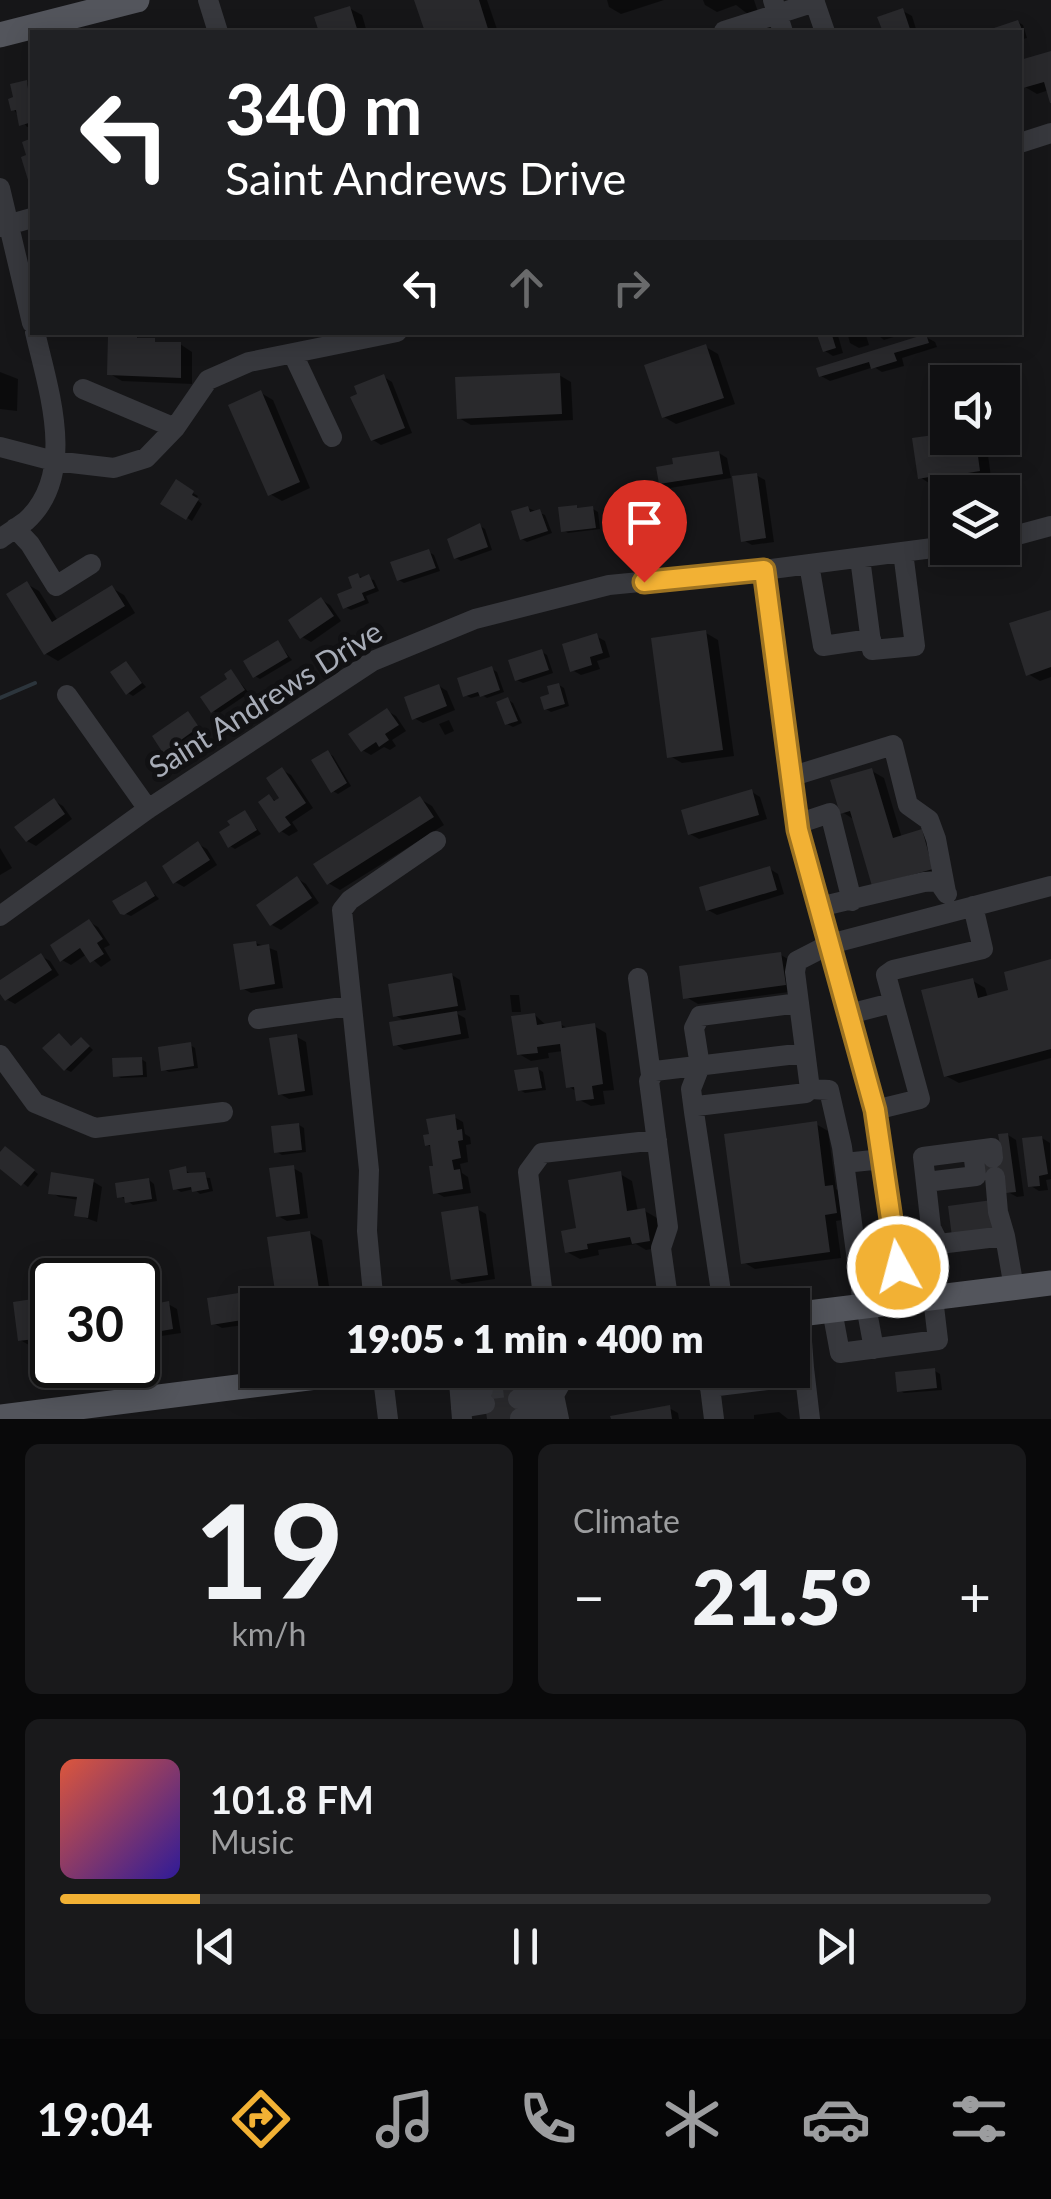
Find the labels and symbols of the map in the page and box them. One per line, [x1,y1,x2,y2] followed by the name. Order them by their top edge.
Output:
[602,480,687,583] pin
[142,612,388,784] street label: Saint Andrews Drive
[846,1215,950,1319] position arrow
[30,1258,160,1388] speed limit sign: 30

